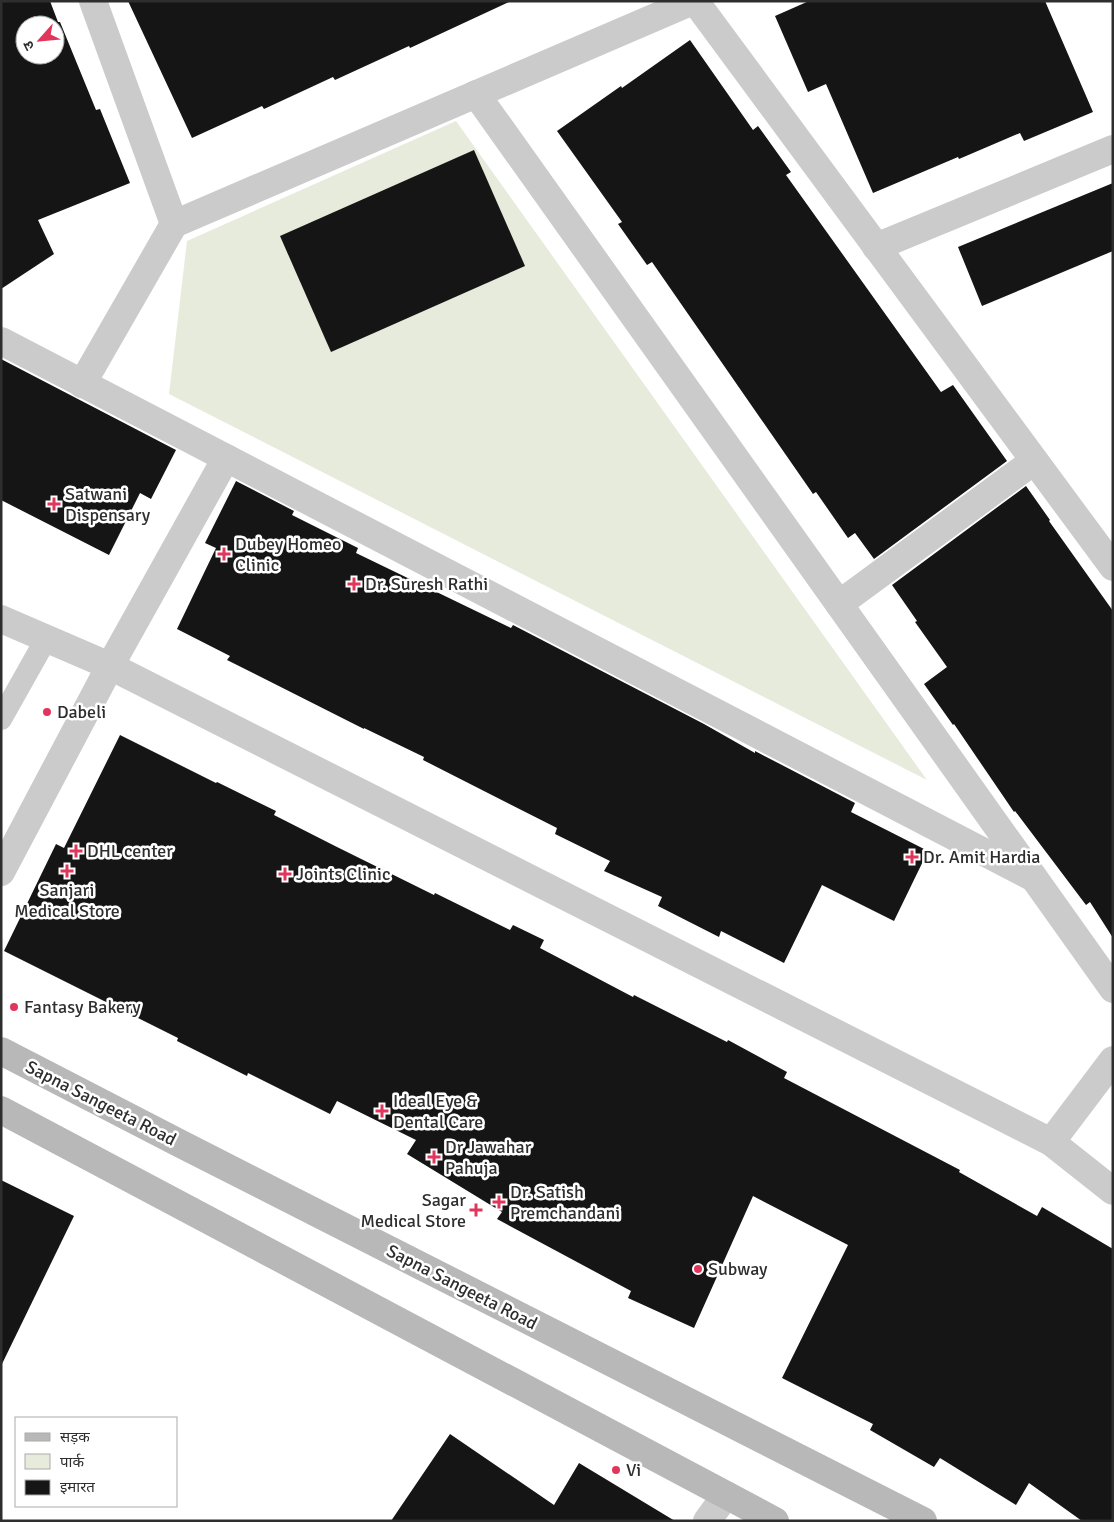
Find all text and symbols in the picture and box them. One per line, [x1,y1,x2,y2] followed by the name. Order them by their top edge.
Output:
[15,15,65,65] north arrow
[19,37,38,53] text: उ
[65,483,151,526] place label: Satwani Dispensary
[47,497,61,511] marker: Satwani Dispensary
[235,533,341,576] place label: Dubey Homeo Clinic
[217,547,231,561] marker: Dubey Homeo Clinic
[365,573,488,595] place label: Dr. Suresh Rathi
[347,577,361,591] marker: Dr. Suresh Rathi
[57,701,106,723] place label: Dabeli
[41,706,53,718] marker: Dabeli
[87,840,173,862] place label: DHL center
[69,844,83,858] marker: DHL center
[923,846,1040,868] place label: Dr. Amit Hardia
[905,850,919,864] marker: Dr. Amit Hardia
[296,863,390,885] place label: Joints Clinic
[61,865,73,877] marker: Sanjari Medical Store
[278,867,292,881] marker: Joints Clinic
[14,879,120,922] place label: Sanjari Medical Store
[24,996,141,1018] place label: Fantasy Bakery
[8,1001,20,1013] marker: Fantasy Bakery
[22,1056,180,1150] street label: Sapna Sangeeta Road
[393,1090,483,1133] place label: Ideal Eye & Dental Care
[375,1104,389,1118] marker: Ideal Eye & Dental Care
[445,1136,532,1179] place label: Dr Jawahar Pahuja
[427,1150,441,1164] marker: Dr Jawahar Pahuja
[510,1181,620,1224] place label: Dr. Satish Premchandani
[360,1189,466,1232] place label: Sagar Medical Store
[492,1195,506,1209] marker: Dr. Satish Premchandani
[470,1204,482,1216] marker: Sagar Medical Store
[383,1240,541,1334] street label: Sapna Sangeeta Road
[708,1258,768,1280] place label: Subway
[692,1263,704,1275] marker: Subway
[15,1417,178,1507] legend
[60,1428,90,1446] text: सड़क
[60,1453,84,1471] text: पार्क
[626,1459,641,1481] place label: Vi
[610,1464,622,1476] marker: Vi
[60,1478,95,1496] text: इमारत

